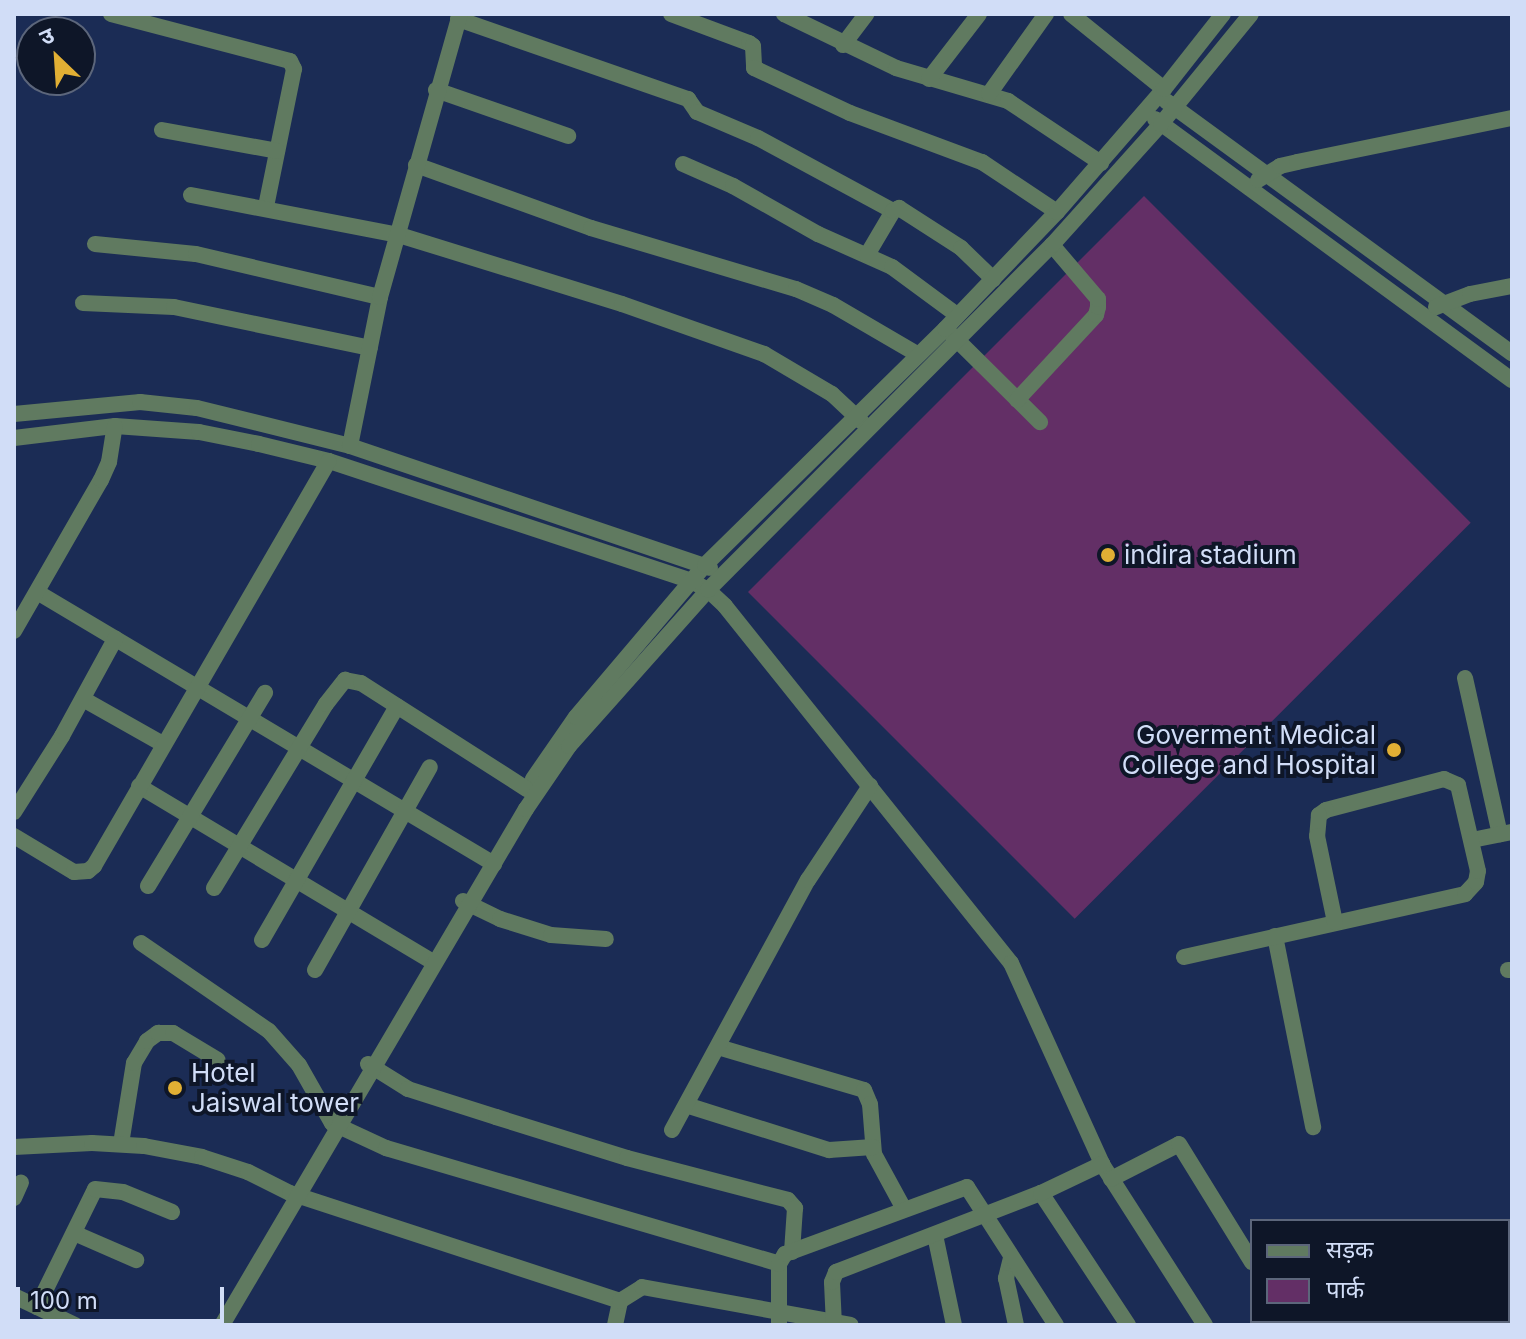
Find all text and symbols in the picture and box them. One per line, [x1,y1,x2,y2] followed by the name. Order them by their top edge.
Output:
[16,16,96,96] north arrow
[35,22,58,51] text: उ
[1124,539,1297,571] place label: indira stadium
[1099,546,1117,564] marker: indira stadium
[1122,719,1376,780] place label: Goverment Medical College and Hospital
[1383,739,1405,761] marker: Goverment Medical College and Hospital
[191,1057,359,1118] place label: Hotel Jaiswal tower
[166,1079,184,1097] marker: Hotel Jaiswal tower
[1250,1219,1510,1323] legend
[1326,1235,1374,1264] text: सड़क
[20,1271,228,1321] scale bar
[1326,1275,1364,1304] text: पार्क
[30,1286,98,1315] text: 100 m

